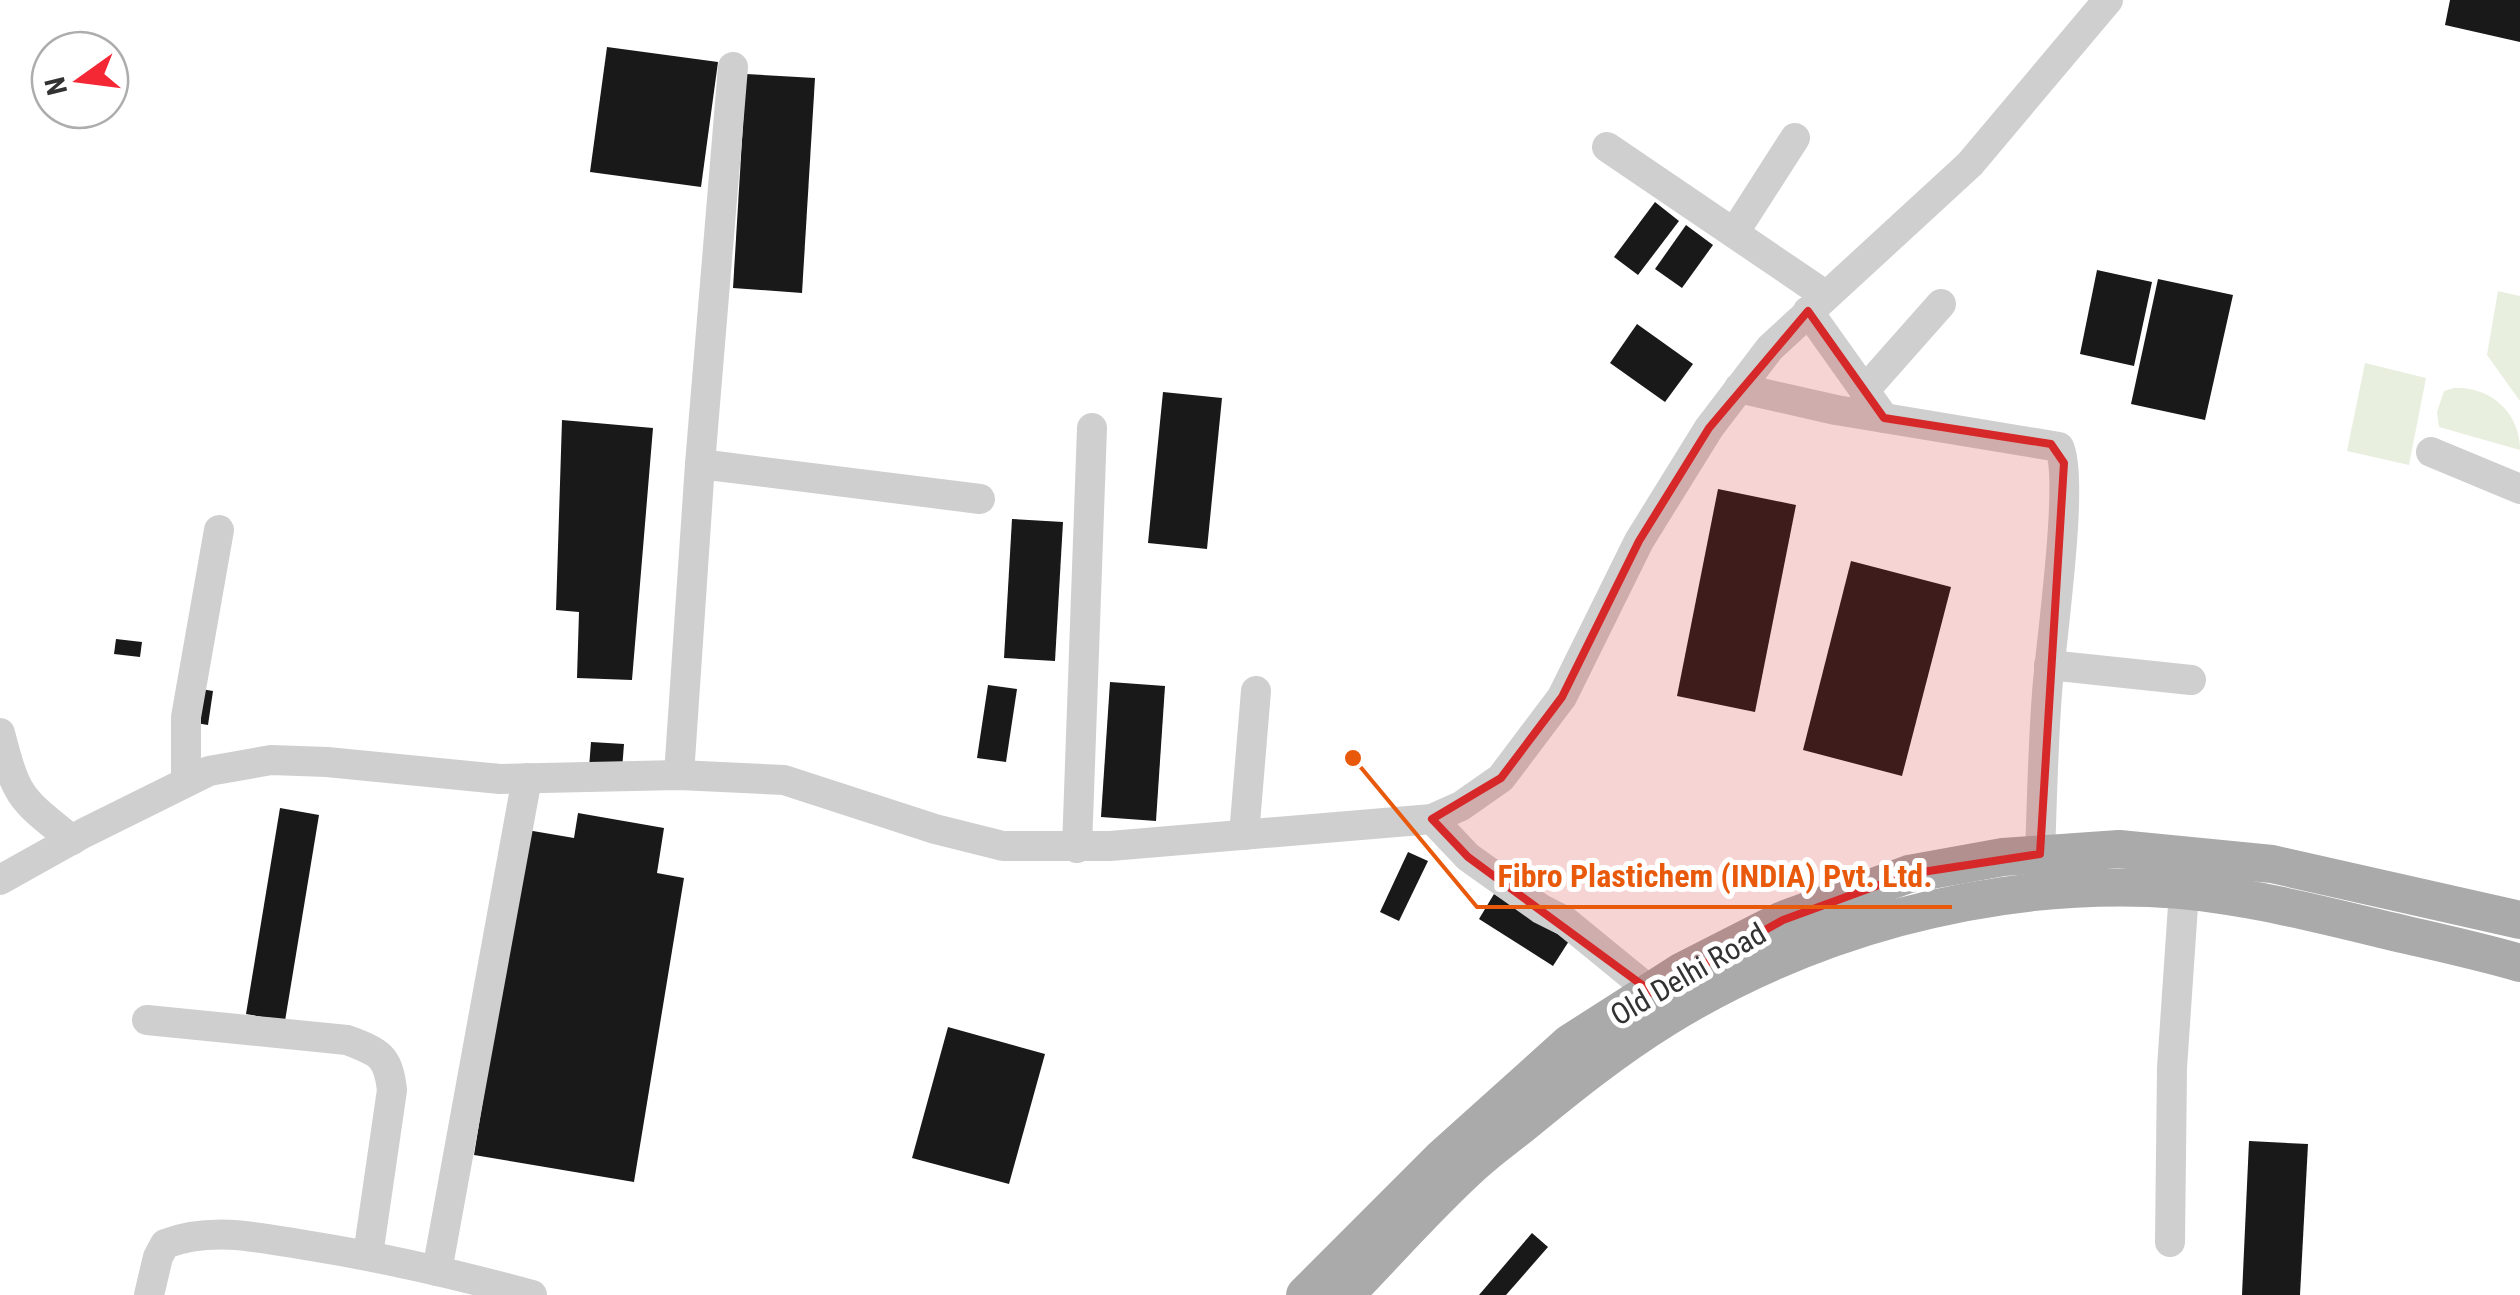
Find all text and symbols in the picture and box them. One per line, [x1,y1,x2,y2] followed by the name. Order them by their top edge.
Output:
[30,30,130,130] north arrow
[38,74,74,98] text: N
[1477,845,1952,907] callout: Fibro Plastichem (INDIA) Pvt. Ltd.
[1497,857,1933,895] text: Fibro Plastichem (INDIA) Pvt. Ltd.
[1604,916,1772,1032] street label: Old Delhi Road

